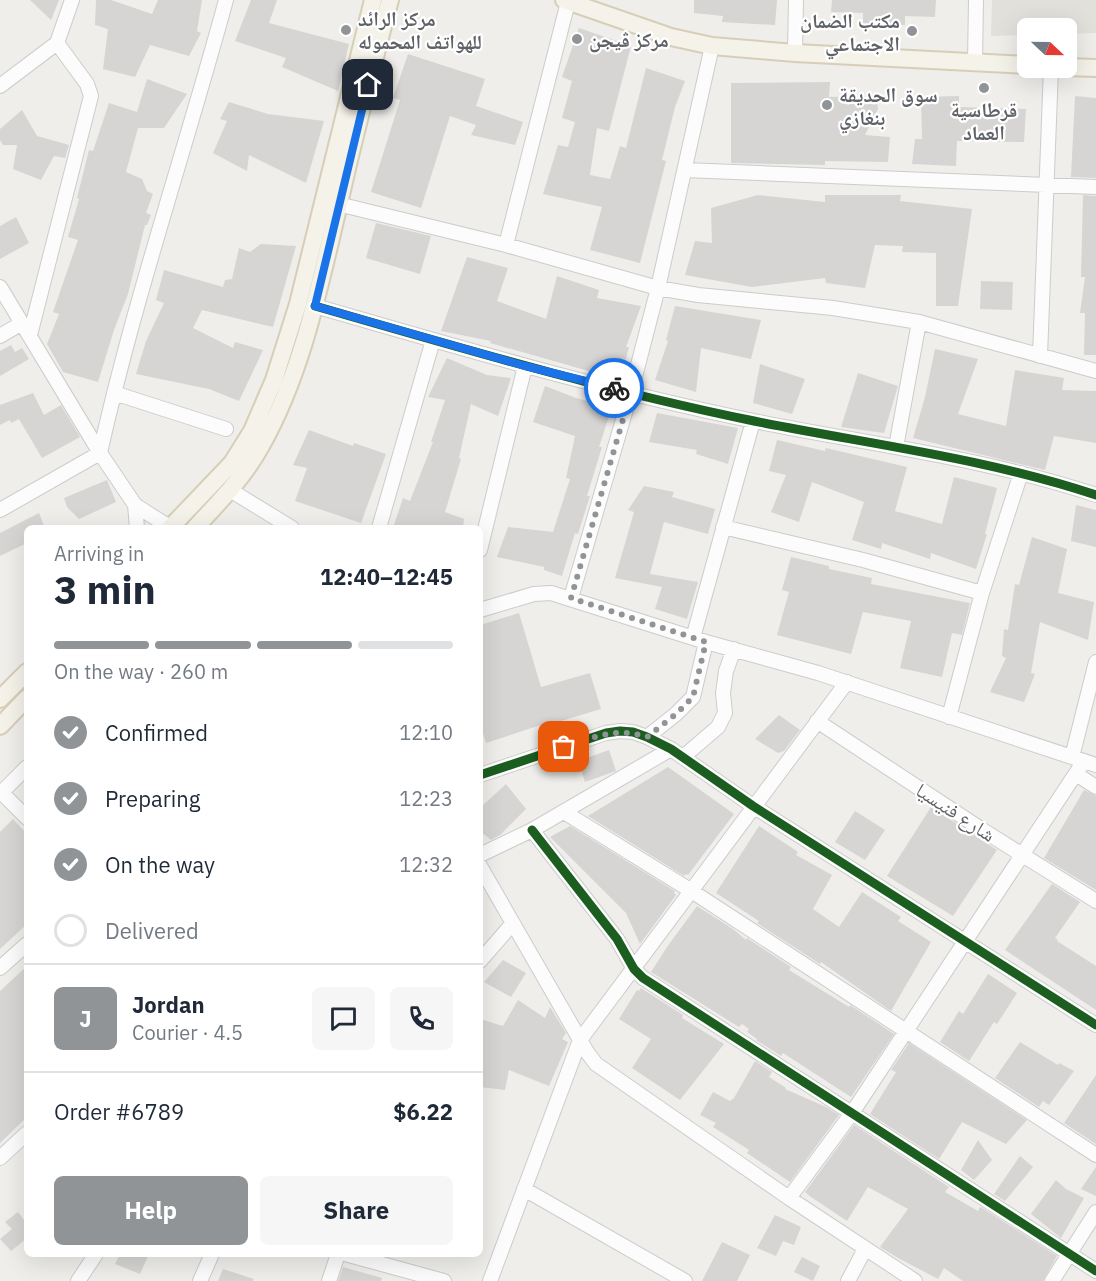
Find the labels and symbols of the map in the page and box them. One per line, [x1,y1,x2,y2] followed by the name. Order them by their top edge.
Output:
[358,5,482,55] place label: مركز الرائد للهواتف المحموله
[800,7,900,59] place label: مكتب الضمان الاجتماعي
[1017,18,1077,78] north arrow
[339,23,353,37] marker: مركز الرائد للهواتف المحموله
[905,24,919,38] marker: مكتب الضمان الاجتماعي
[589,26,669,53] place label: مركز ڤيجن
[570,32,584,46] marker: مركز ڤيجن
[342,59,393,110] pin
[839,81,938,133] place label: سوق الحديقة بنغازي
[977,81,991,95] marker: قرطاسية العماد
[951,96,1017,146] place label: قرطاسية العماد
[820,98,834,112] marker: سوق الحديقة بنغازي
[584,358,644,418] courier
[538,721,589,772] pin
[911,776,1001,848] street label: شارع فنيسيا

